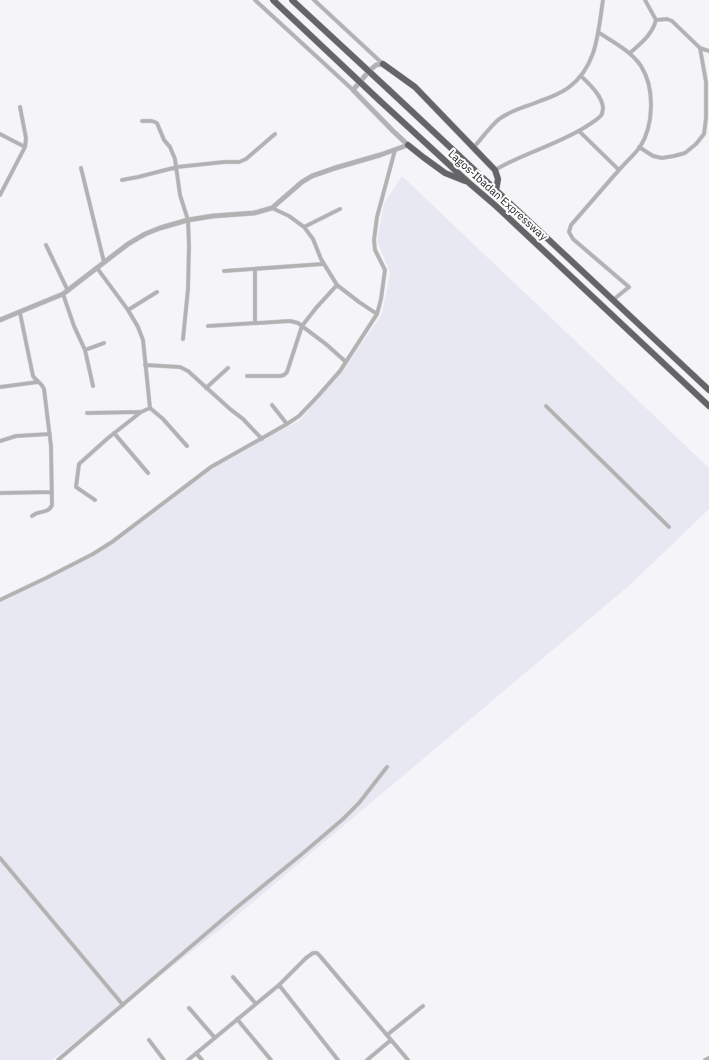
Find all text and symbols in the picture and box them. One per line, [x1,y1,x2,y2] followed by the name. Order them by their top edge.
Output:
[445,147,551,244] street label: Lagos-Ibadan Expressway

